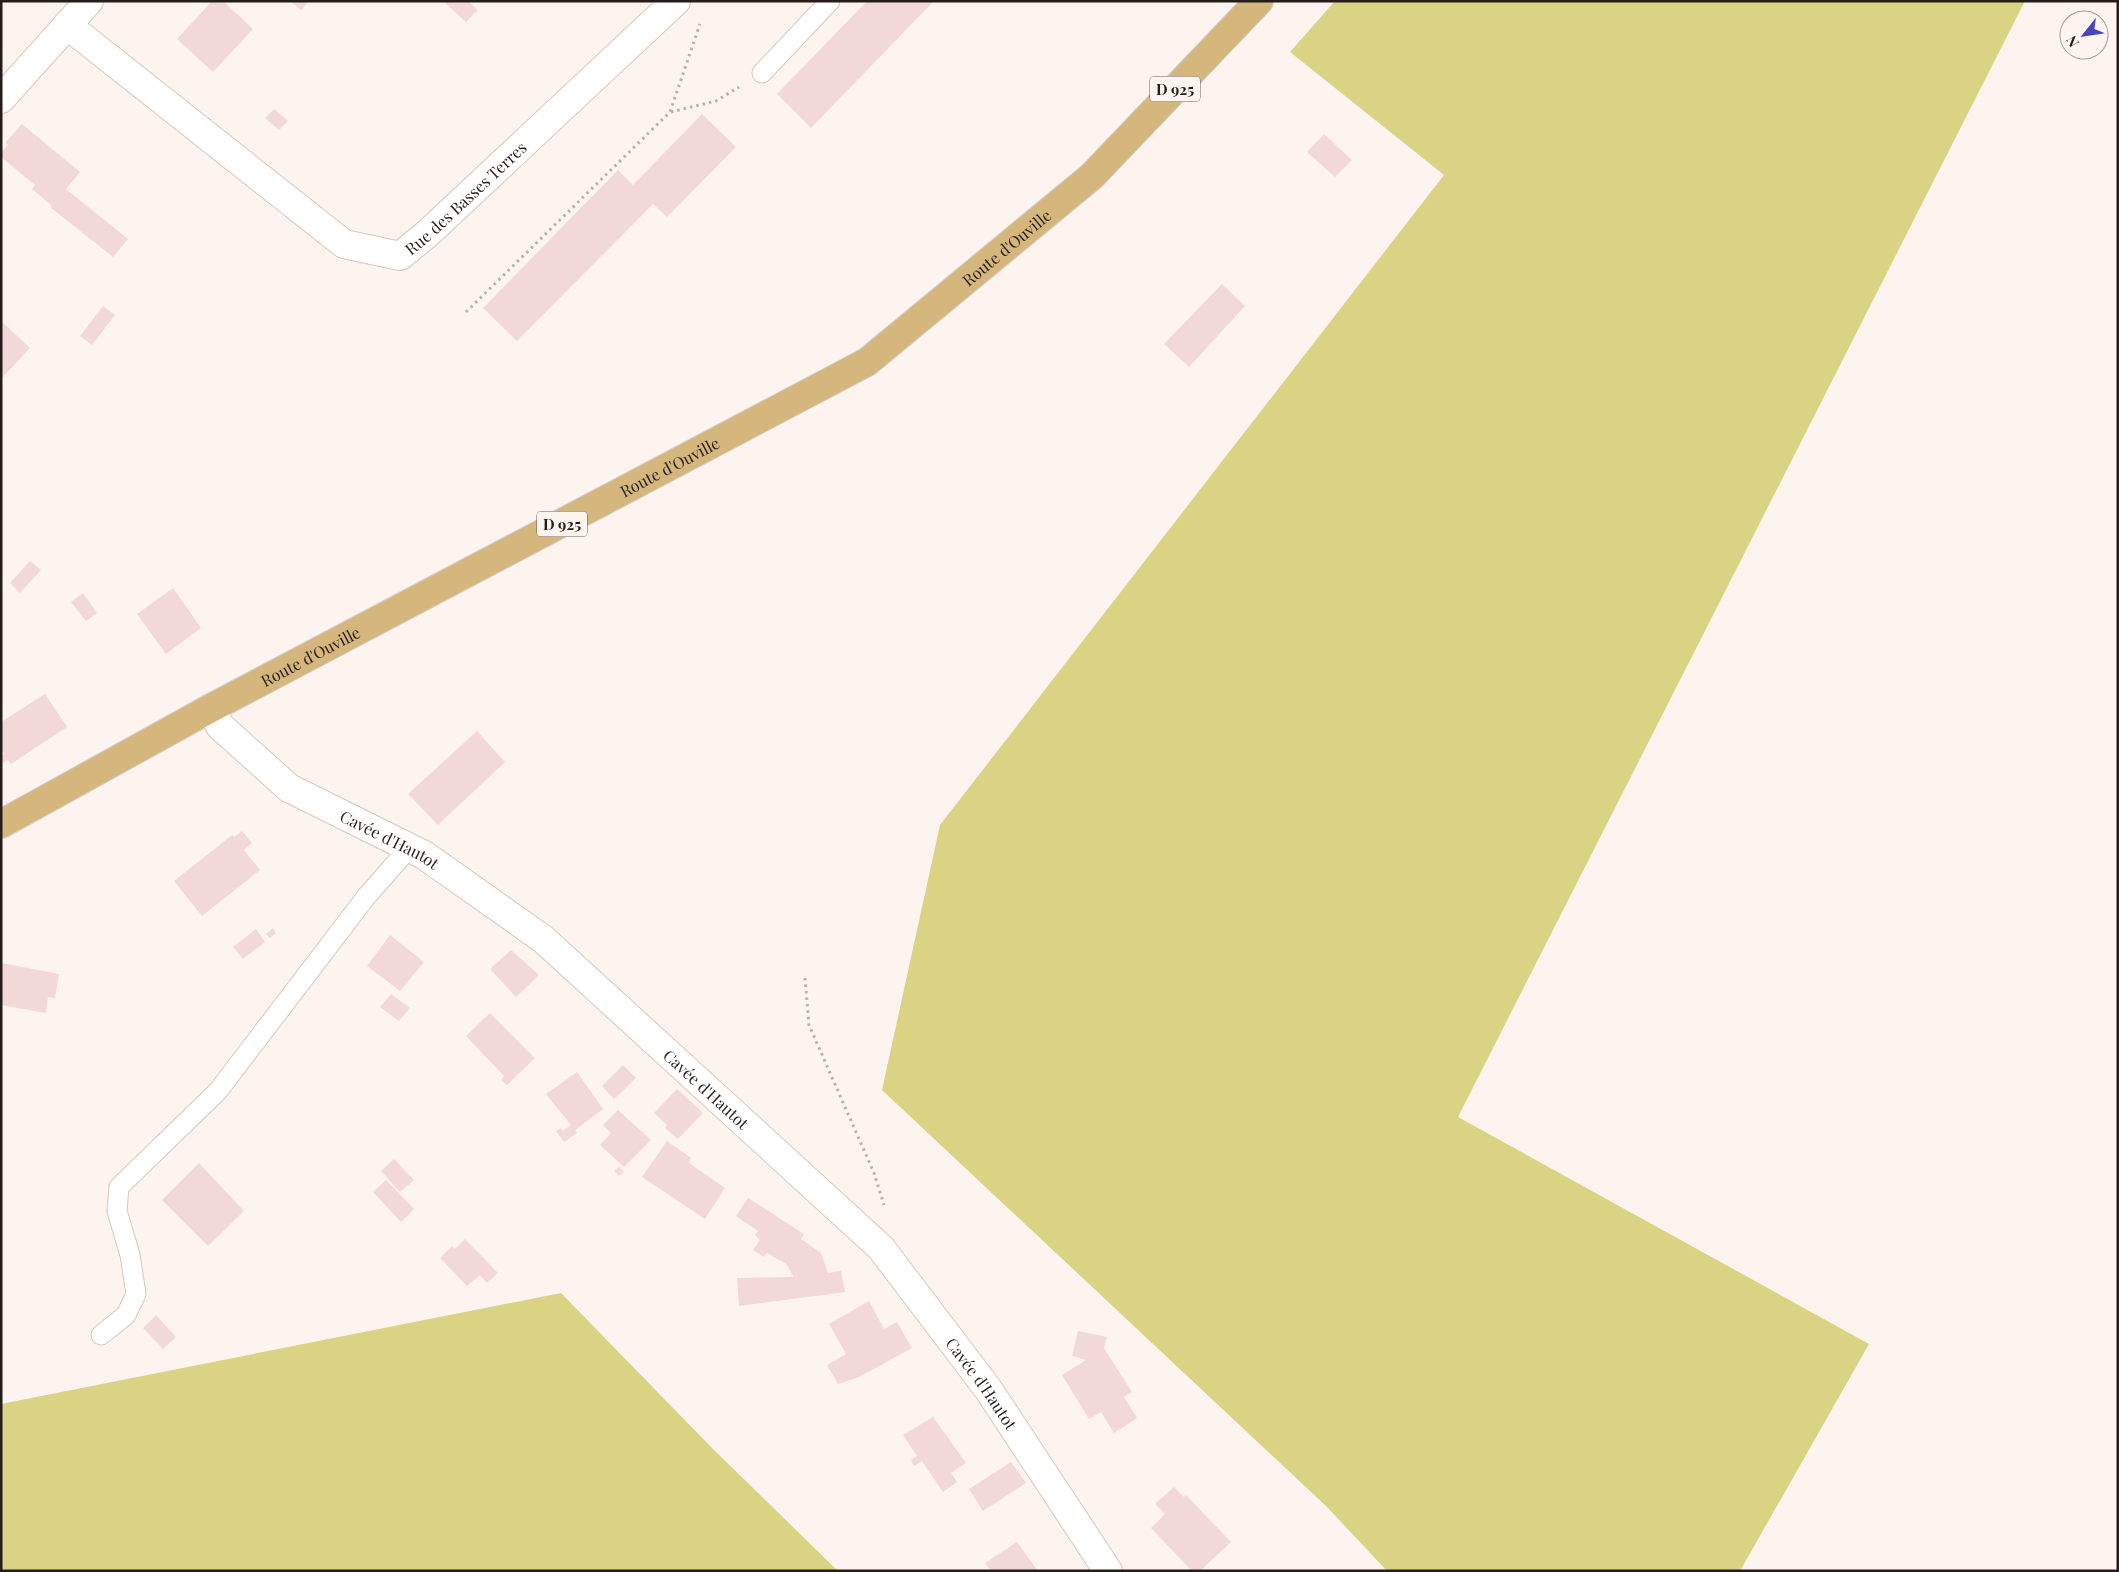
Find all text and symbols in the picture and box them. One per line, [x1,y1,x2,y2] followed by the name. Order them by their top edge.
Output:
[2059,10,2109,60] north arrow
[2062,33,2083,51] text: N
[1150,76,1200,102] road number: D 925
[400,136,530,259] street label: Rue des Basses Terres
[957,204,1055,290] street label: Route d'Ouville
[616,432,723,501] street label: Route d'Ouville
[537,512,587,536] road number: D 925
[257,621,363,690] street label: Route d'Ouville
[337,805,444,873] street label: Cavée d'Hautot
[660,1044,754,1133] street label: Cavée d'Hautot
[942,1333,1022,1434] street label: Cavée d'Hautot

